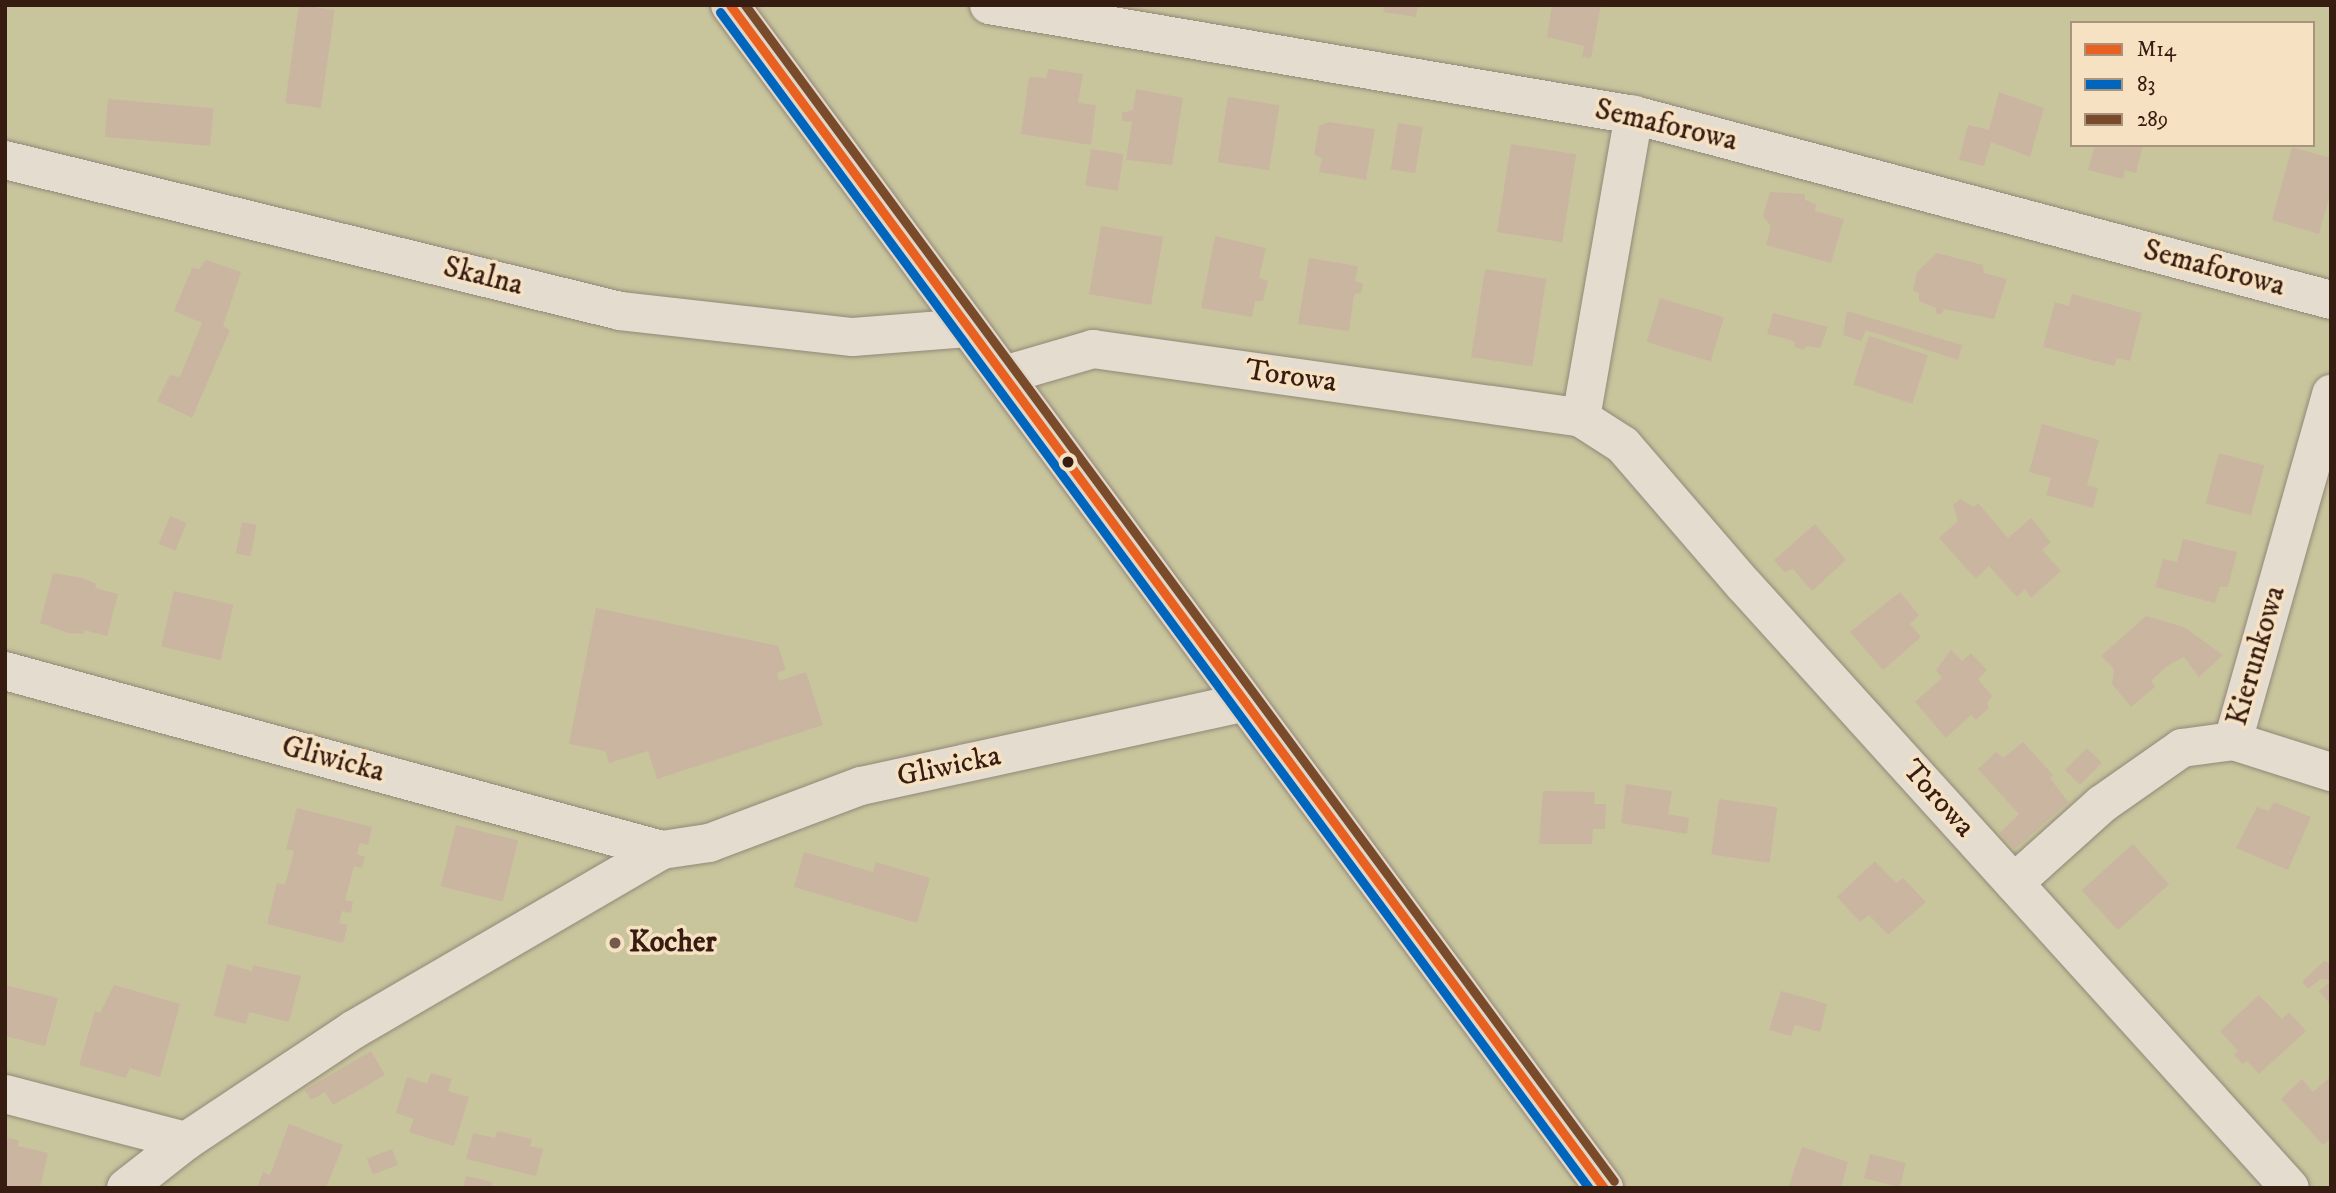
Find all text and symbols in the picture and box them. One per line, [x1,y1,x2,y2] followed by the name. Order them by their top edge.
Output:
[2070,21,2315,147] legend
[2137,37,2176,63] text: M14
[2137,72,2155,98] text: 83
[1591,92,1741,160] street label: Semaforowa
[2137,107,2168,133] text: 289
[2139,233,2289,305] street label: Semaforowa
[439,250,527,304] street label: Skalna
[1243,353,1339,401] street label: Torowa
[1061,455,1075,469] unlabelled marker
[2220,582,2294,730] street label: Kierunkowa
[278,729,388,791] street label: Gliwicka
[894,738,1004,796] street label: Gliwicka
[1894,753,1982,845] street label: Torowa
[629,925,716,961] place label: Kocher
[607,935,623,951] marker: Kocher

